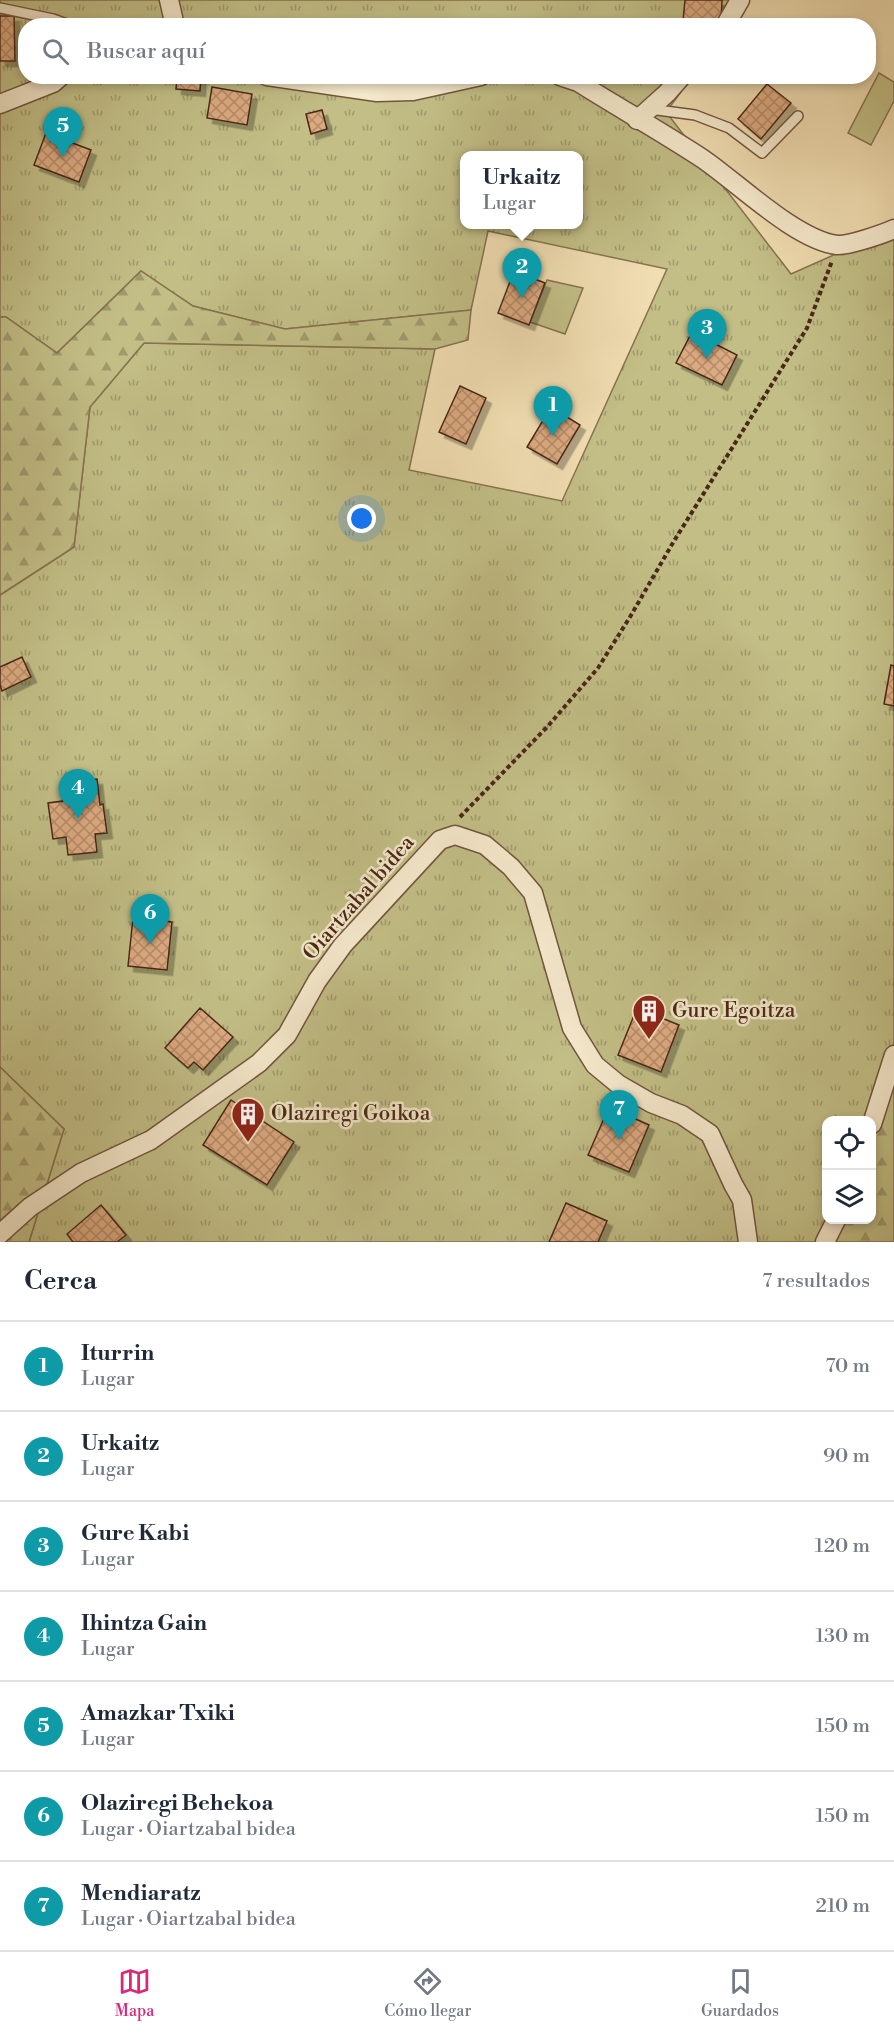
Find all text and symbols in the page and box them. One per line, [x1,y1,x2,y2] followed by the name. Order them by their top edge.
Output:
[18,18,876,84] search box
[39,35,72,68] icon: search
[87,38,205,65] text: Buscar aquí
[44,108,82,157] pin: 5
[460,151,583,229] popup
[482,164,561,191] text: Urkaitz
[482,191,536,216] text: Lugar
[502,248,542,298] pin: 2
[688,310,726,359] pin: 3
[534,386,572,436] pin: 1
[347,504,376,533] your location
[58,770,98,819] pin: 4
[298,830,421,966] street label: Oiartzabal bidea
[130,894,170,944] pin: 6
[631,993,667,1040] building icon: Gure Egoitza
[672,998,796,1024] place label: Gure Egoitza
[600,1090,638,1140] pin: 7
[230,1096,266,1143] building icon: Olaziregi Goikoa
[271,1101,431,1127] place label: Olaziregi Goikoa
[822,1116,876,1224] map controls
[822,1116,876,1170] button: locate
[822,1170,876,1224] button: layers
[24,1265,97,1297] text: Cerca
[762,1269,870,1294] text: 7 resultados
[81,1340,154,1367] text: Iturrin
[39,1354,48,1379] text: 1
[826,1354,870,1379] text: 70 m
[81,1367,135,1392] text: Lugar
[81,1430,159,1457] text: Urkaitz
[37,1444,50,1469] text: 2
[823,1444,870,1469] text: 90 m
[81,1457,135,1482] text: Lugar
[81,1520,189,1547] text: Gure Kabi
[37,1534,50,1559] text: 3
[815,1534,870,1559] text: 120 m
[81,1547,135,1572] text: Lugar
[81,1610,207,1637] text: Ihintza Gain
[37,1624,50,1649] text: 4
[815,1624,870,1649] text: 130 m
[81,1637,135,1662] text: Lugar
[81,1700,235,1727] text: Amazkar Txiki
[37,1714,50,1739] text: 5
[815,1714,870,1739] text: 150 m
[81,1727,135,1752] text: Lugar
[81,1790,273,1817] text: Olaziregi Behekoa
[37,1804,50,1829] text: 6
[815,1804,870,1829] text: 150 m
[81,1817,296,1842] text: Lugar · Oiartzabal bidea
[81,1880,201,1907] text: Mendiaratz
[38,1894,49,1919] text: 7
[815,1894,870,1919] text: 210 m
[81,1907,296,1932] text: Lugar · Oiartzabal bidea
[115,1965,154,2021] tab: Mapa
[384,1965,471,2021] tab: Cómo llegar
[701,1965,779,2021] tab: Guardados

